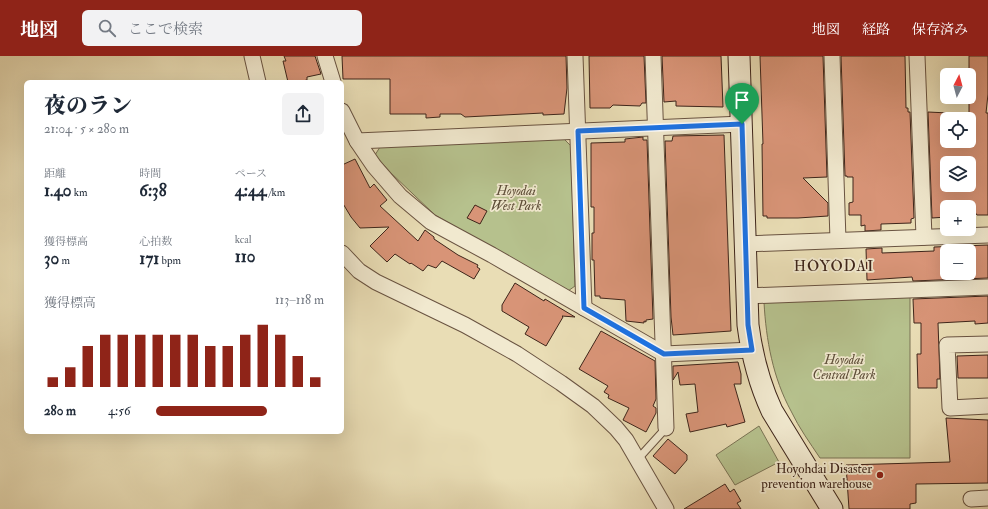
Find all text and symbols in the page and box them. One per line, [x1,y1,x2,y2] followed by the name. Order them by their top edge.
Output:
[82,10,362,46] search box
[96,17,118,39] icon: search
[20,18,58,42] text: 地図
[128,20,203,39] text: ここで検索
[812,21,840,38] text: 地図
[862,21,890,38] text: 経路
[912,21,968,38] text: 保存済み
[940,68,976,104] north arrow
[940,68,976,280] map controls
[725,83,759,124] pin
[731,89,753,111] icon: arrive
[44,92,132,120] text: 夜のラン
[282,93,324,135] button: share
[940,112,976,148] button: locate
[44,121,129,137] text: 21:04 · 5 × 280 m
[940,156,976,192] button: layers
[44,167,66,180] text: 距離
[139,167,161,180] text: 時間
[235,167,267,180] text: ペース
[44,180,72,201] text: 1.40
[139,180,167,201] text: 6:38
[235,180,266,201] text: 4:44
[491,183,541,214] park label: Hoyodai West Park
[72,186,88,199] text: km
[266,186,285,199] text: /km
[940,200,976,236] button: +
[235,233,252,246] text: kcal
[44,235,88,248] text: 獲得標高
[139,235,172,248] text: 心拍数
[940,244,976,280] button: −
[235,246,255,267] text: 110
[44,248,59,269] text: 30
[139,248,159,269] text: 171
[59,254,70,267] text: m
[159,254,181,267] text: bpm
[794,257,874,276] district label: HOYODAI
[275,292,324,308] text: 113–118 m
[44,295,96,311] text: 獲得標高
[812,352,876,383] park label: Hoyodai Central Park
[44,403,76,419] text: 280 m
[108,403,130,419] text: 4:56
[760,461,873,493] place label: Hoyohdai Disaster prevention warehouse
[875,470,885,480] marker: Hoyohdai Disaster prevention warehouse

